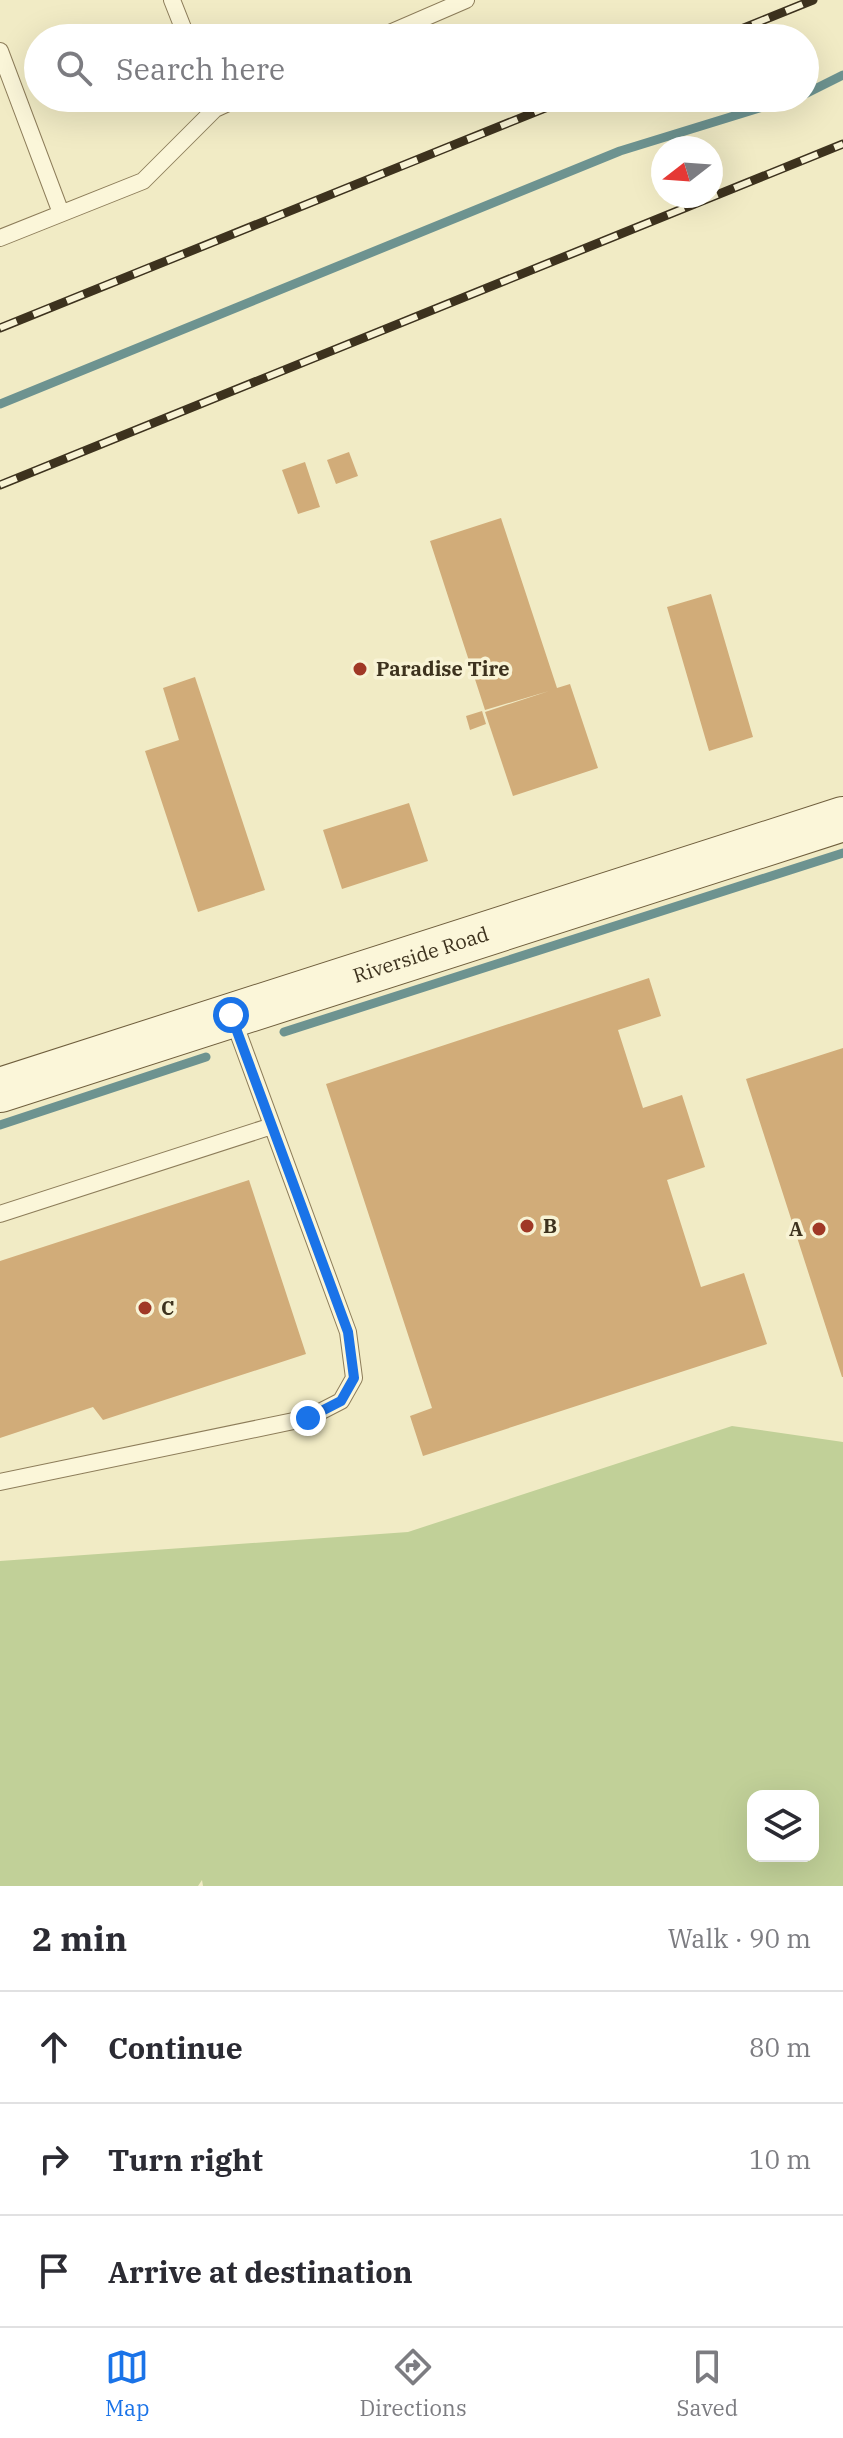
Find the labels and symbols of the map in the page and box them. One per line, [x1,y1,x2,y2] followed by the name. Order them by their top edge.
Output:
[651,136,723,208] north arrow
[376,655,510,682] place label: Paradise Tire
[351,660,369,678] marker: Paradise Tire
[349,920,492,989] street label: Riverside Road
[213,997,249,1033] route start
[543,1212,557,1239] place label: B
[789,1215,803,1242] place label: A
[518,1217,536,1235] marker: B
[810,1220,828,1238] marker: A
[161,1294,174,1321] place label: C
[136,1299,154,1317] marker: C
[290,1400,326,1436] route end

